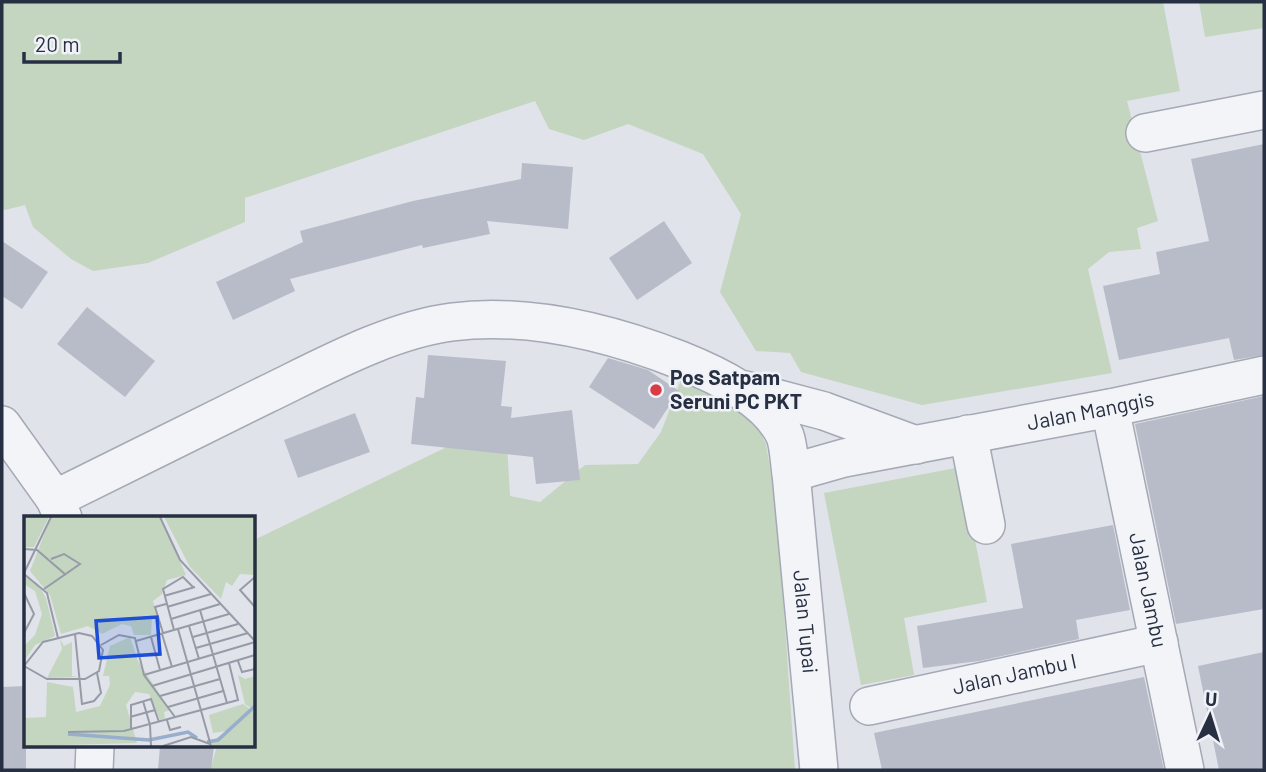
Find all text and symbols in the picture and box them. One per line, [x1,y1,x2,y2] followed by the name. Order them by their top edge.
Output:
[24,21,121,65] scale bar
[35,31,80,56] text: 20 m
[670,364,802,413] place label: Pos Satpam Seruni PC PKT
[648,382,664,398] marker: Pos Satpam Seruni PC PKT
[1025,385,1156,434] street label: Jalan Manggis
[24,516,256,748] inset map
[1125,530,1173,650] street label: Jalan Jambu
[789,569,824,675] street label: Jalan Tupai
[950,647,1079,699] street label: Jalan Jambu I
[1175,681,1245,751] north arrow
[1204,687,1218,710] text: U

